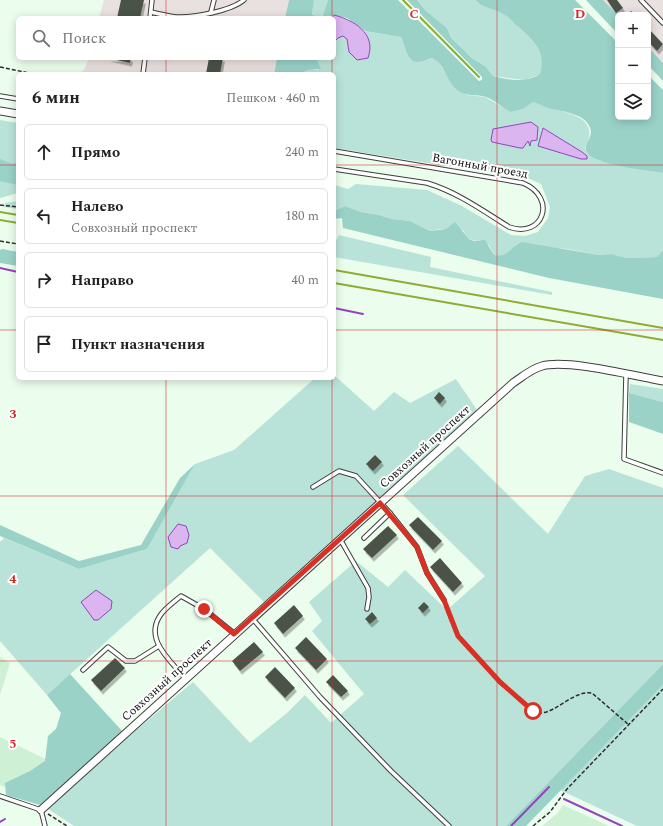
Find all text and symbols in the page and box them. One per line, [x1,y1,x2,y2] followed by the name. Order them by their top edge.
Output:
[409,4,419,24] text: C
[575,4,585,24] text: D
[615,12,651,120] map controls
[615,12,651,48] button: +
[16,16,336,60] search box
[30,27,52,49] icon: search
[62,27,106,50] text: Поиск
[615,48,651,84] button: −
[615,84,651,120] button: layers
[32,85,80,111] text: 6 мин
[226,88,320,108] text: Пешком · 460 m
[33,141,55,163] icon: ahead
[71,141,120,164] text: Прямо
[285,142,319,162] text: 240 m
[431,148,529,184] street label: Вагонный проезд
[71,195,124,218] text: Налево
[33,205,55,227] icon: left
[285,206,319,226] text: 180 m
[71,218,197,238] text: Совхозный проспект
[33,269,55,291] icon: right
[71,269,134,292] text: Направо
[292,270,319,290] text: 40 m
[33,333,55,355] icon: arrive
[71,333,205,356] text: Пункт назначения
[375,401,475,493] street label: Совхозный проспект
[9,404,17,424] text: 3
[9,569,17,589] text: 4
[195,600,213,618] route end
[117,634,217,726] street label: Совхозный проспект
[524,702,542,720] route start
[9,734,17,754] text: 5

